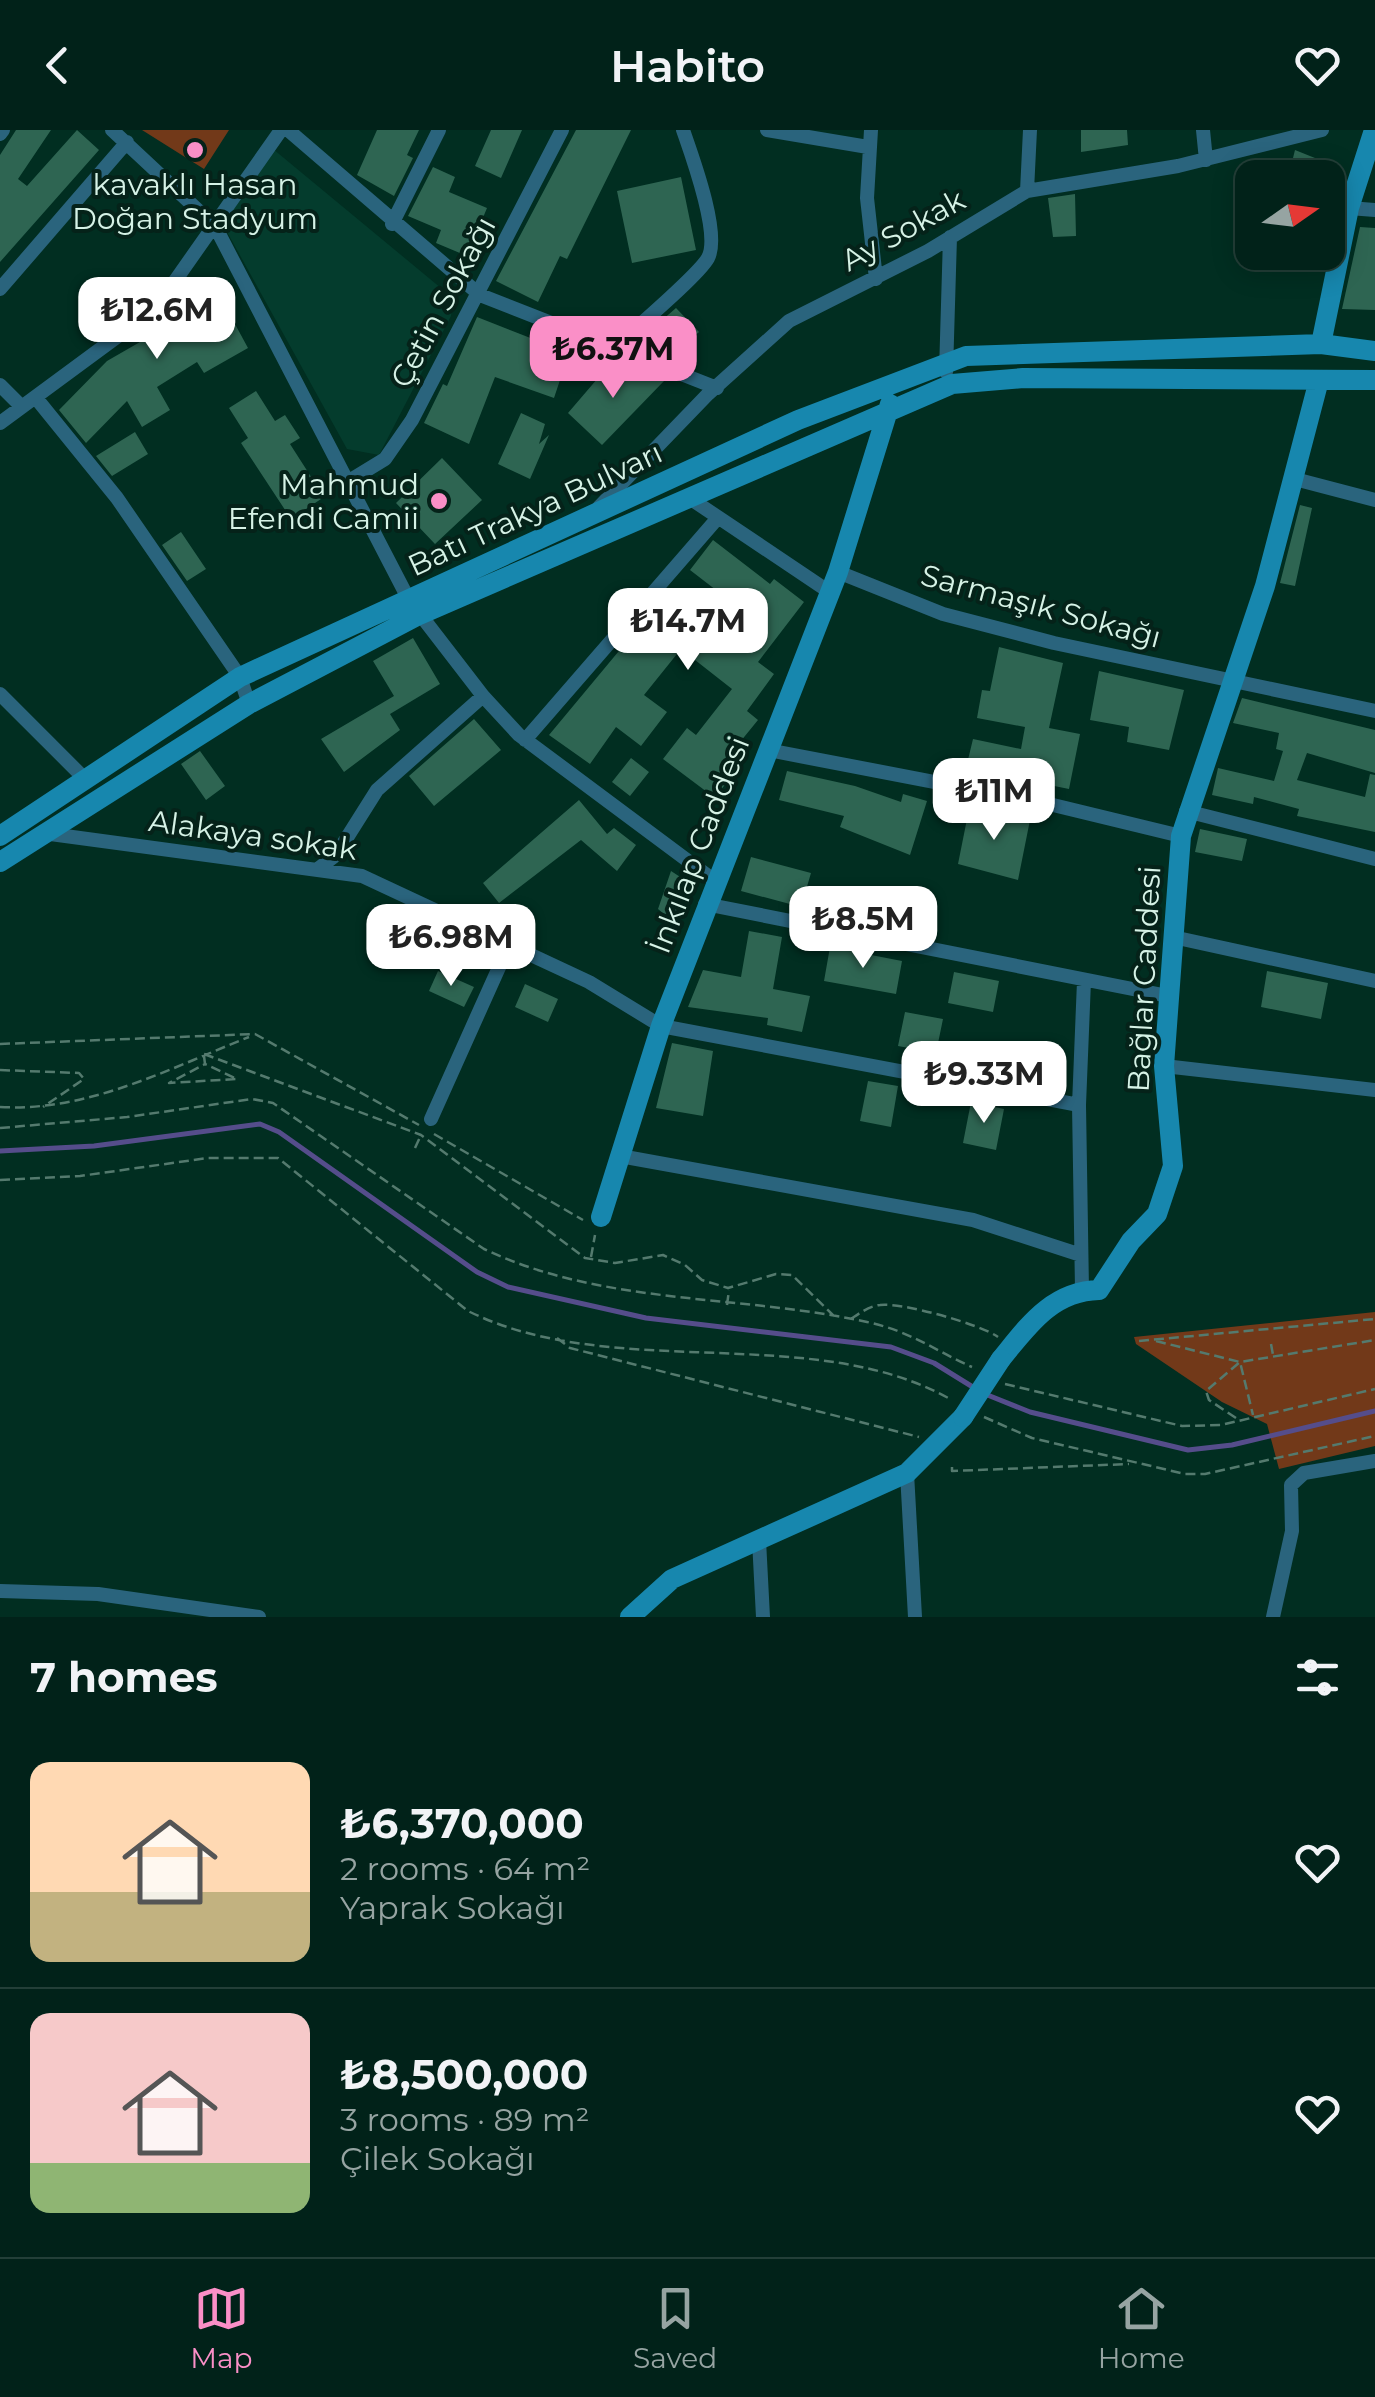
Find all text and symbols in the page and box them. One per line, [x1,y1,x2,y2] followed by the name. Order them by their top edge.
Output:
[30,38,85,93] icon: back
[610,38,765,93] text: Habito
[1290,38,1345,93] icon: heart
[184,139,206,161] marker: kavaklı Hasan Doğan Stadyum
[1235,160,1345,270] north arrow
[1235,160,1345,270] map controls
[72,166,318,237] place label: kavaklı Hasan Doğan Stadyum
[835,181,971,279] street label: Ay Sokak
[382,210,504,394] street label: Çetin Sokağı
[76,277,238,362] pin: ₺12.6M
[100,290,214,329] text: ₺12.6M
[532,316,694,401] pin: ₺6.37M
[552,329,674,368] text: ₺6.37M
[402,434,668,584] street label: Batı Trakya Bulvarı
[228,466,419,537] place label: Mahmud Efendi Camii
[428,490,450,512] marker: Mahmud Efendi Camii
[917,556,1165,656] street label: Sarmaşık Sokağı
[607,588,769,673] pin: ₺14.7M
[630,601,746,640] text: ₺14.7M
[641,731,757,959] street label: İnkılap Caddesi
[935,758,1053,843] pin: ₺11M
[955,771,1033,810] text: ₺11M
[146,802,360,868] street label: Alakaya sokak
[1120,865,1168,1093] street label: Bağlar Caddesi
[793,886,933,971] pin: ₺8.5M
[811,899,915,938] text: ₺8.5M
[370,904,532,989] pin: ₺6.98M
[388,917,514,956] text: ₺6.98M
[903,1041,1065,1126] pin: ₺9.33M
[923,1054,1045,1093] text: ₺9.33M
[1290,1650,1345,1705] icon: filters
[30,1651,218,1703] text: 7 homes
[340,1797,584,1849] text: ₺6,370,000
[110,1802,230,1922] icon: home
[1290,1835,1345,1890] icon: heart
[340,1849,590,1888] text: 2 rooms · 64 m²
[340,1888,565,1927] text: Yaprak Sokağı
[340,2048,588,2100] text: ₺8,500,000
[110,2053,230,2173] icon: home
[1290,2086,1345,2141] icon: heart
[340,2100,589,2139] text: 3 rooms · 89 m²
[340,2139,535,2178] text: Çilek Sokağı
[190,2281,253,2375] tab: Map
[633,2281,717,2375] tab: Saved
[1098,2281,1185,2375] tab: Home

